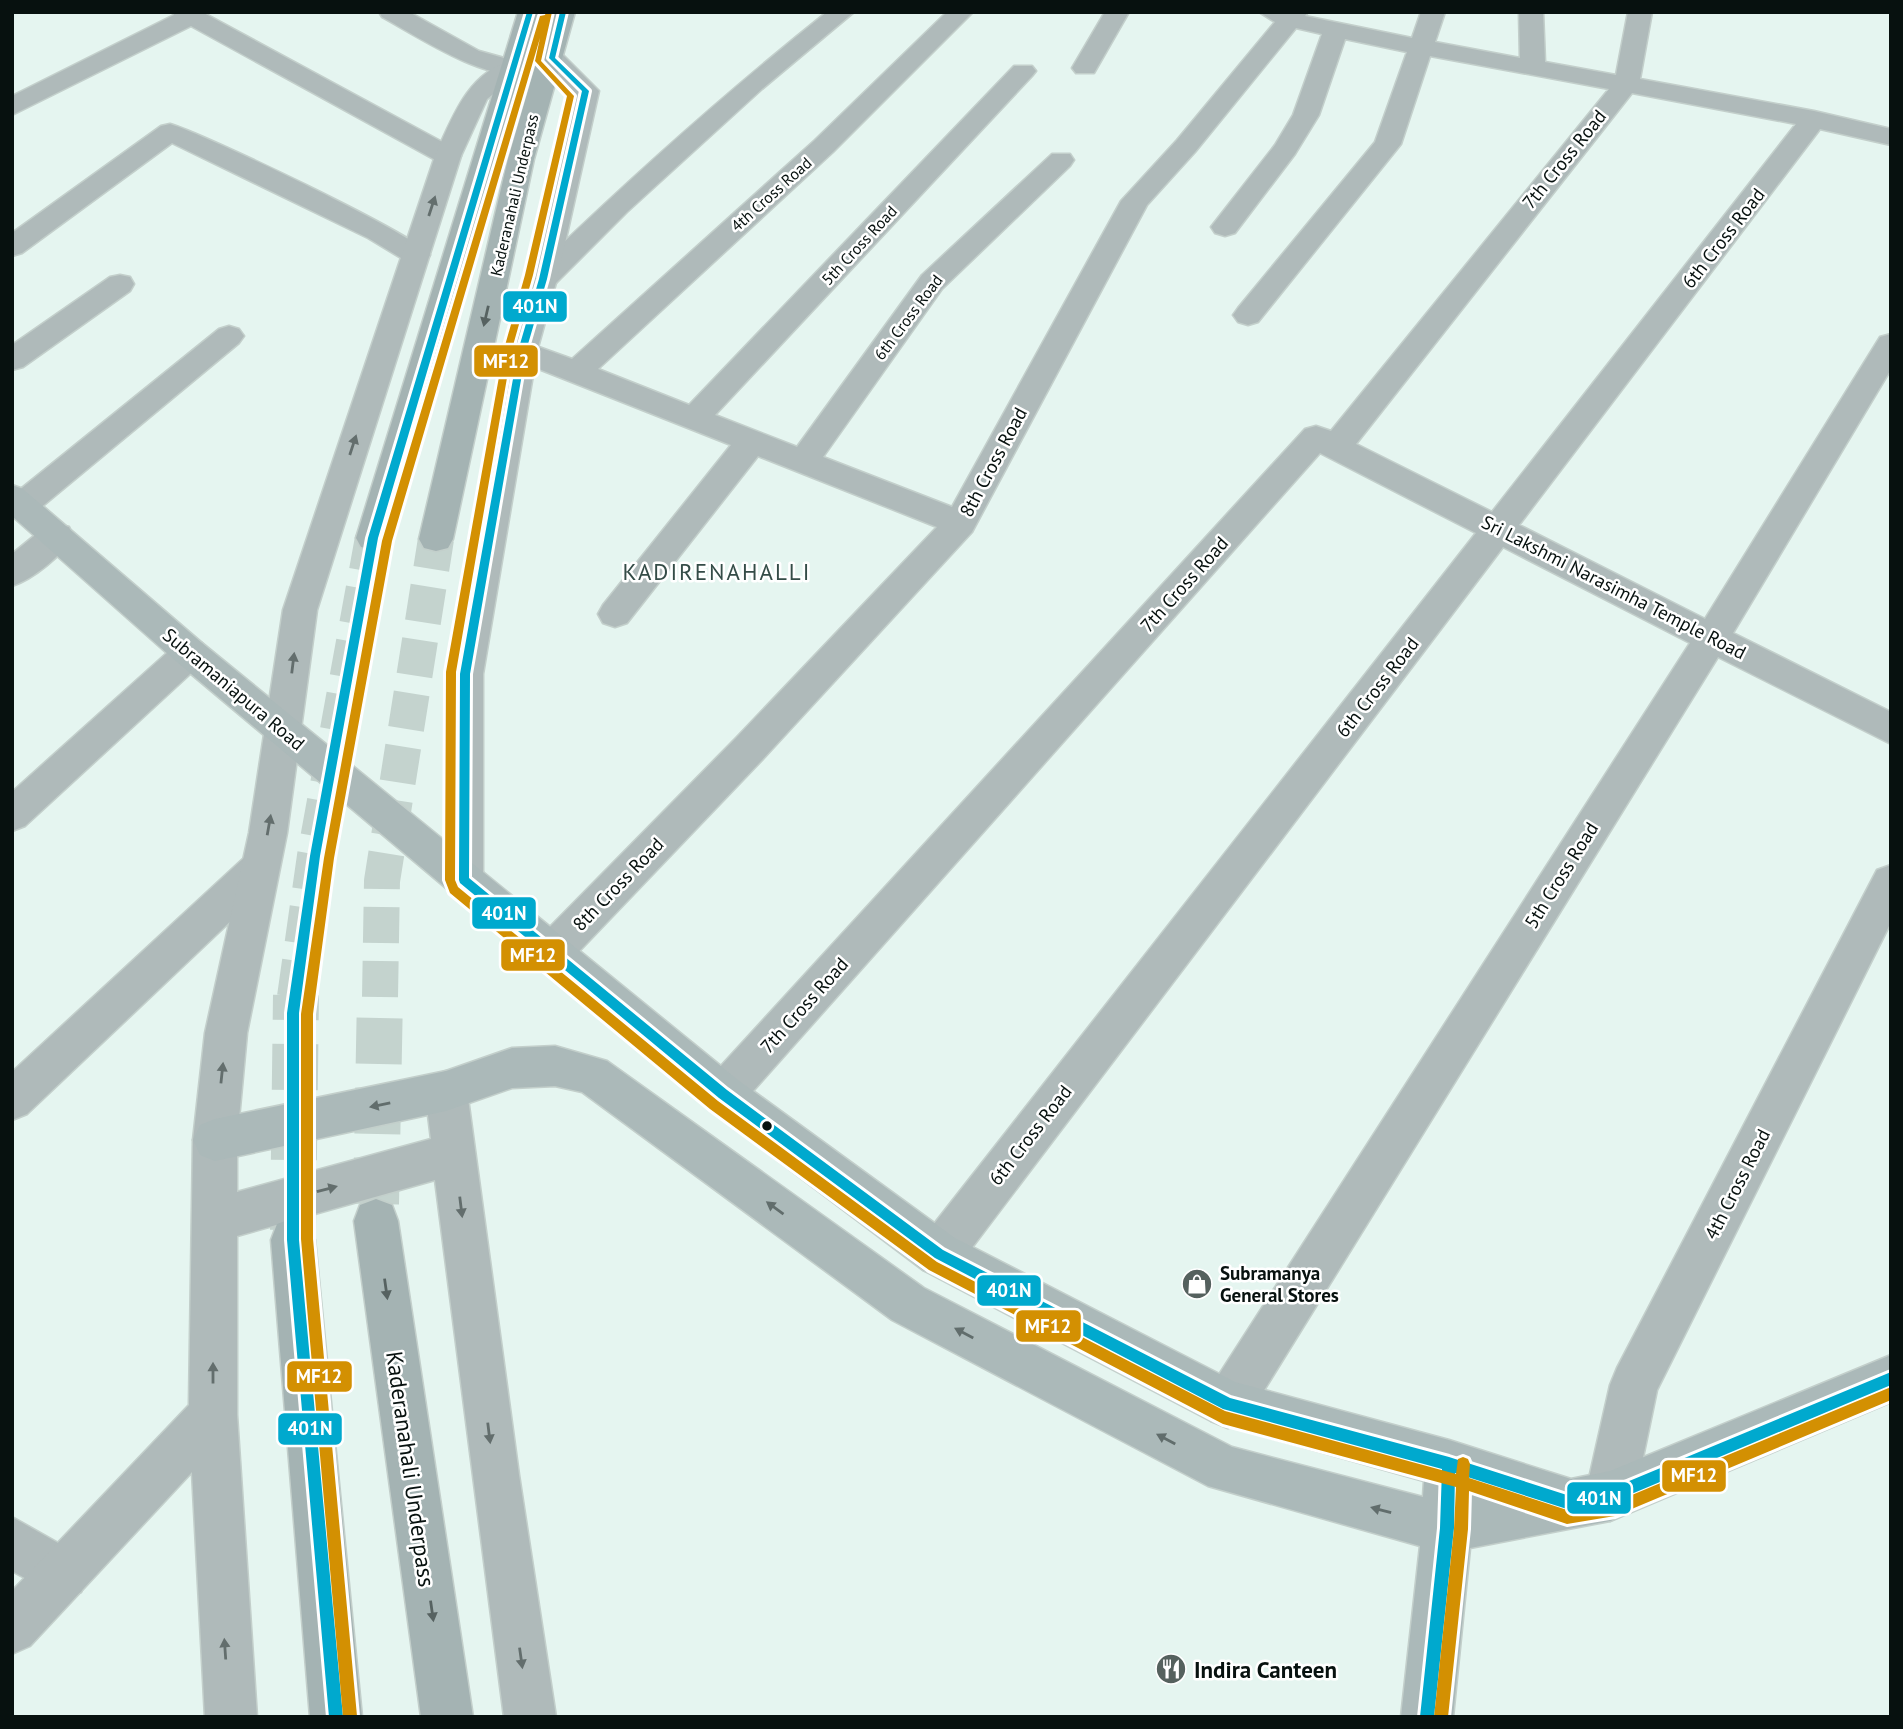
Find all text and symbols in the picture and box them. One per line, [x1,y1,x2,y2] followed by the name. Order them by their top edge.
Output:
[1517,105,1611,213] street label: 7th Cross Road
[486,112,542,278] street label: Kaderanahali Underpass
[727,153,815,235] street label: 4th Cross Road
[1676,183,1770,293] street label: 6th Cross Road
[427,195,438,216] one-way arrow
[817,201,901,289] street label: 5th Cross Road
[869,270,947,364] street label: 6th Cross Road
[502,290,568,323] line badge: 401N
[513,294,557,318] text: 401N
[480,305,491,327] one-way arrow
[473,344,539,378] line badge: MF12
[483,349,529,373] text: MF12
[954,403,1032,521] street label: 8th Cross Road
[349,434,359,455] one-way arrow
[1478,510,1750,664] street label: Sri Lakshmi Narasimha Temple Road
[1135,531,1233,637] street label: 7th Cross Road
[623,557,811,586] district label: KADIRENAHALLI
[158,623,310,755] street label: Subramaniapura Road
[1330,632,1424,742] street label: 6th Cross Road
[287,652,298,674] one-way arrow
[264,814,275,836] one-way arrow
[1519,817,1603,933] street label: 5th Cross Road
[567,832,669,936] street label: 8th Cross Road
[471,896,537,930] line badge: 401N
[482,901,526,925] text: 401N
[500,938,566,972] line badge: MF12
[510,943,556,967] text: MF12
[755,952,853,1058] street label: 7th Cross Road
[217,1061,228,1083] one-way arrow
[983,1080,1077,1190] street label: 6th Cross Road
[369,1100,391,1111] one-way arrow
[760,1119,774,1133] unlabelled marker
[1699,1125,1775,1243] street label: 4th Cross Road
[316,1183,338,1194] one-way arrow
[455,1196,466,1218] one-way arrow
[766,1201,784,1215] one-way arrow
[1220,1261,1339,1307] place label: Subramanya General Stores
[1180,1267,1214,1301] shop icon: Subramanya General Stores
[976,1274,1042,1307] line badge: 401N
[380,1278,391,1300] one-way arrow
[987,1278,1031,1302] text: 401N
[1015,1309,1082,1343] line badge: MF12
[1025,1314,1071,1338] text: MF12
[954,1328,974,1340] one-way arrow
[380,1349,442,1589] street label: Kaderanahali Underpass
[286,1360,353,1393] line badge: MF12
[208,1361,219,1383] one-way arrow
[296,1364,342,1388] text: MF12
[277,1412,343,1446] line badge: 401N
[288,1416,332,1440] text: 401N
[484,1422,495,1444] one-way arrow
[1156,1433,1176,1444] one-way arrow
[1661,1459,1727,1493] line badge: MF12
[1671,1463,1717,1487] text: MF12
[1566,1481,1632,1515] line badge: 401N
[1577,1486,1621,1510] text: 401N
[1370,1504,1392,1515] one-way arrow
[427,1600,438,1622] one-way arrow
[219,1638,230,1660] one-way arrow
[516,1647,527,1669] one-way arrow
[1154,1652,1188,1686] restaurant icon: Indira Canteen
[1194,1655,1337,1684] place label: Indira Canteen

